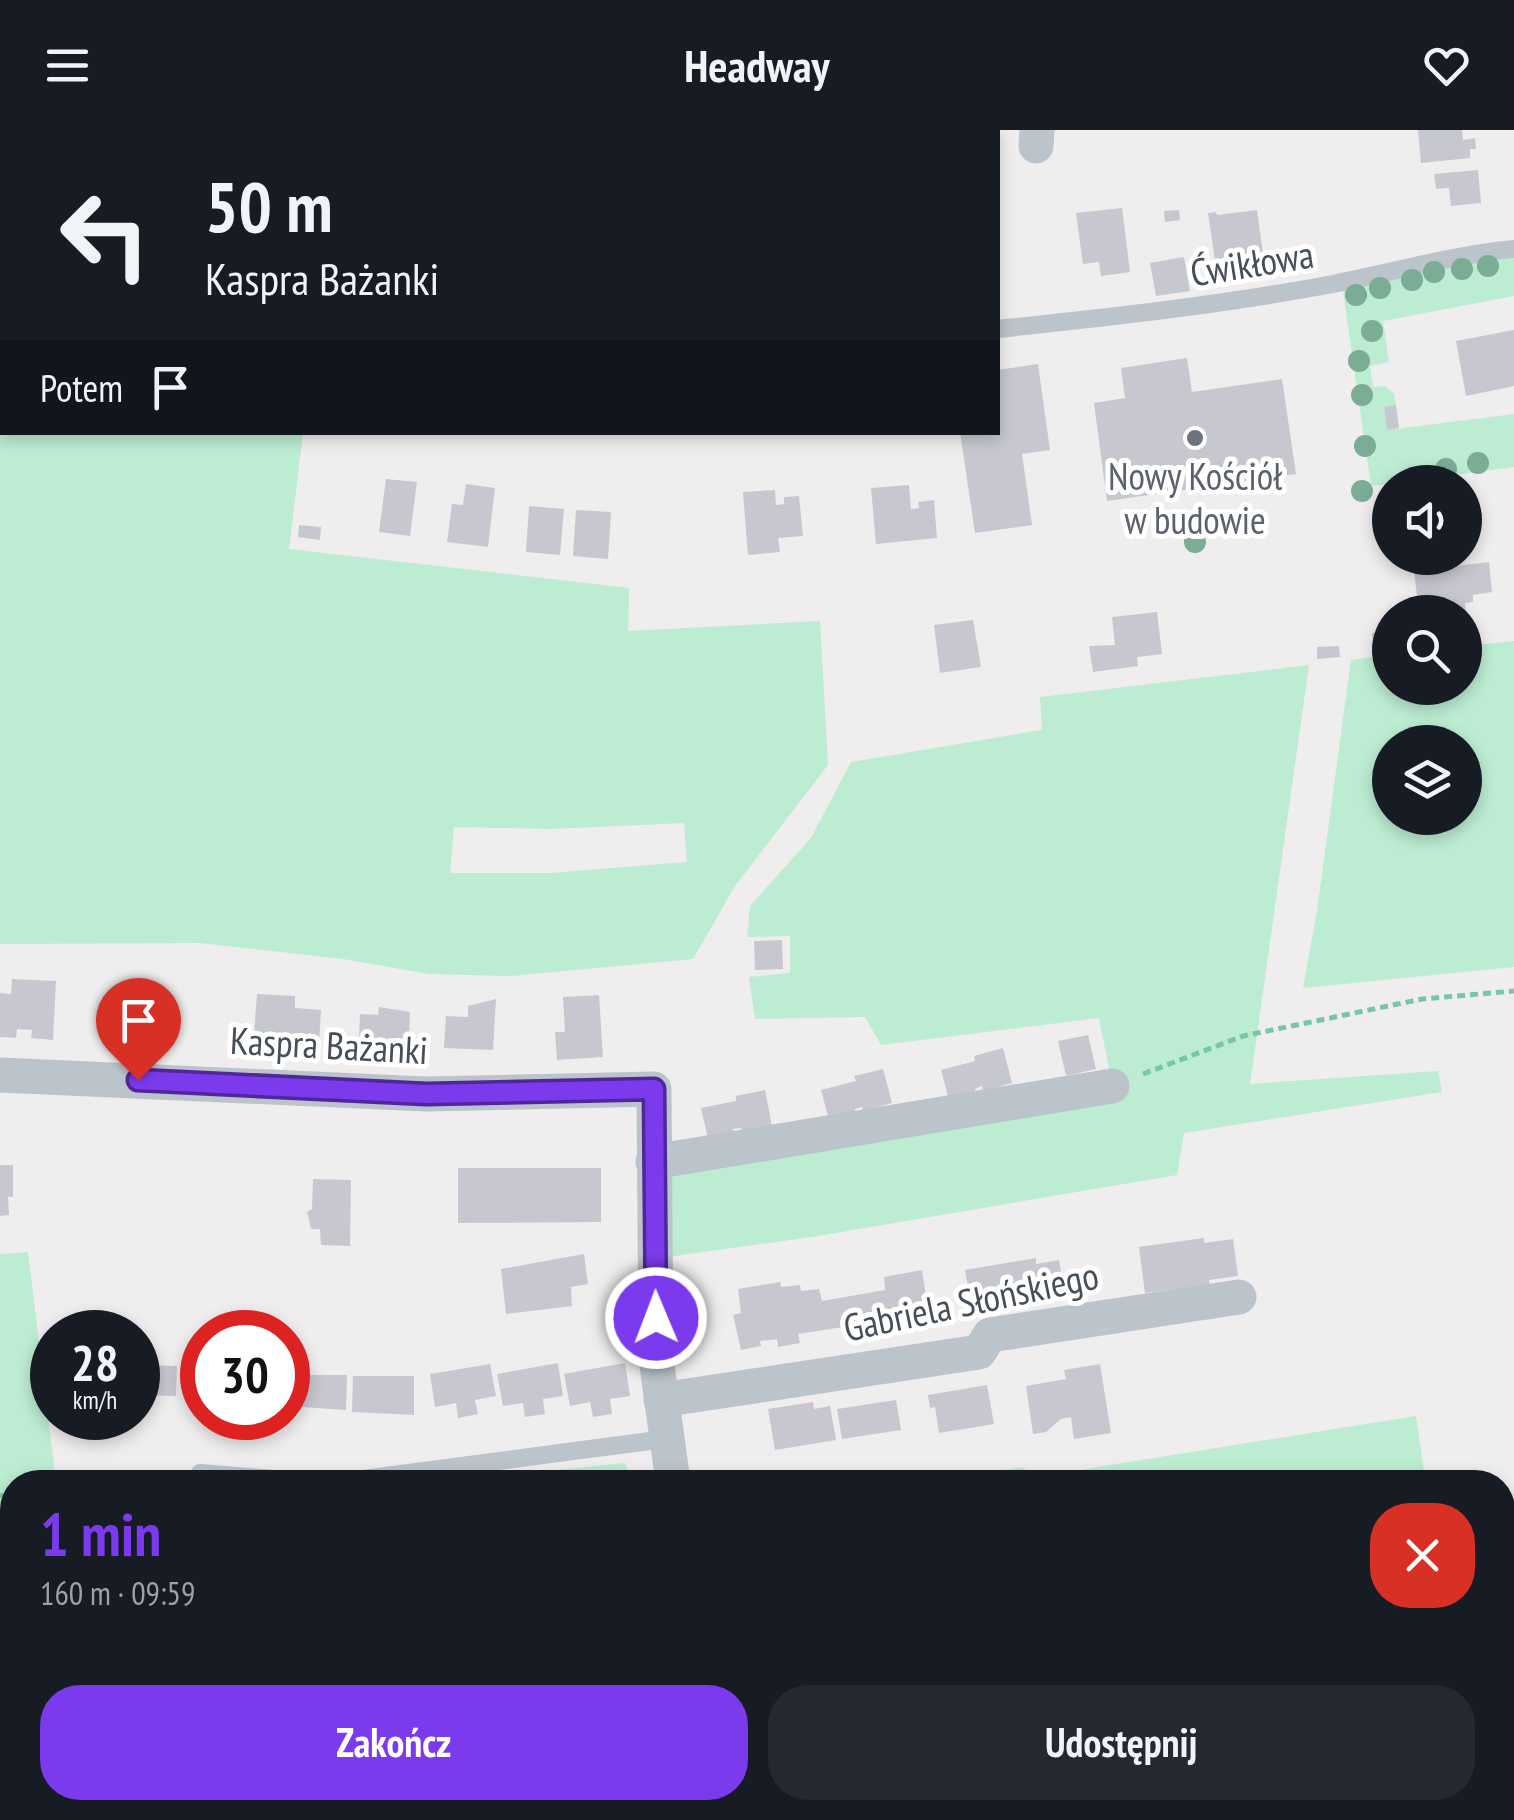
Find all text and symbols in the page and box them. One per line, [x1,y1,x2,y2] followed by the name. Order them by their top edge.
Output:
[684,36,830,94] text: Headway
[40,38,95,93] icon: menu
[1419,38,1474,93] icon: heart
[205,161,333,251] text: 50 m
[40,170,170,300] icon: left
[1187,229,1317,296] street label: Ćwikłowa
[205,249,439,307] text: Kaspra Bażanki
[143,360,198,415] icon: arrive
[40,363,123,412] text: Potem
[1184,427,1206,449] marker: Nowy Kościół w budowie
[1108,451,1282,544] place label: Nowy Kościół w budowie
[1372,465,1482,835] map controls
[1372,465,1482,575] button: sound
[1372,595,1482,705] button: search
[1372,725,1482,835] button: layers
[96,978,181,1081] pin
[111,993,166,1048] icon: arrive
[229,1015,429,1074] street label: Kaspra Bażanki
[839,1250,1103,1351] street label: Gabriela Słońskiego
[604,1266,708,1370] position arrow
[180,1310,310,1440] speed limit sign: 30
[71,1330,119,1395] text: 28
[73,1384,117,1416] text: km/h
[40,1495,161,1573] text: 1 min
[1370,1503,1475,1608] button: close
[40,1572,195,1614] text: 160 m · 09:59
[40,1685,748,1800] button: Zakończ
[768,1685,1475,1800] button: Udostępnij

